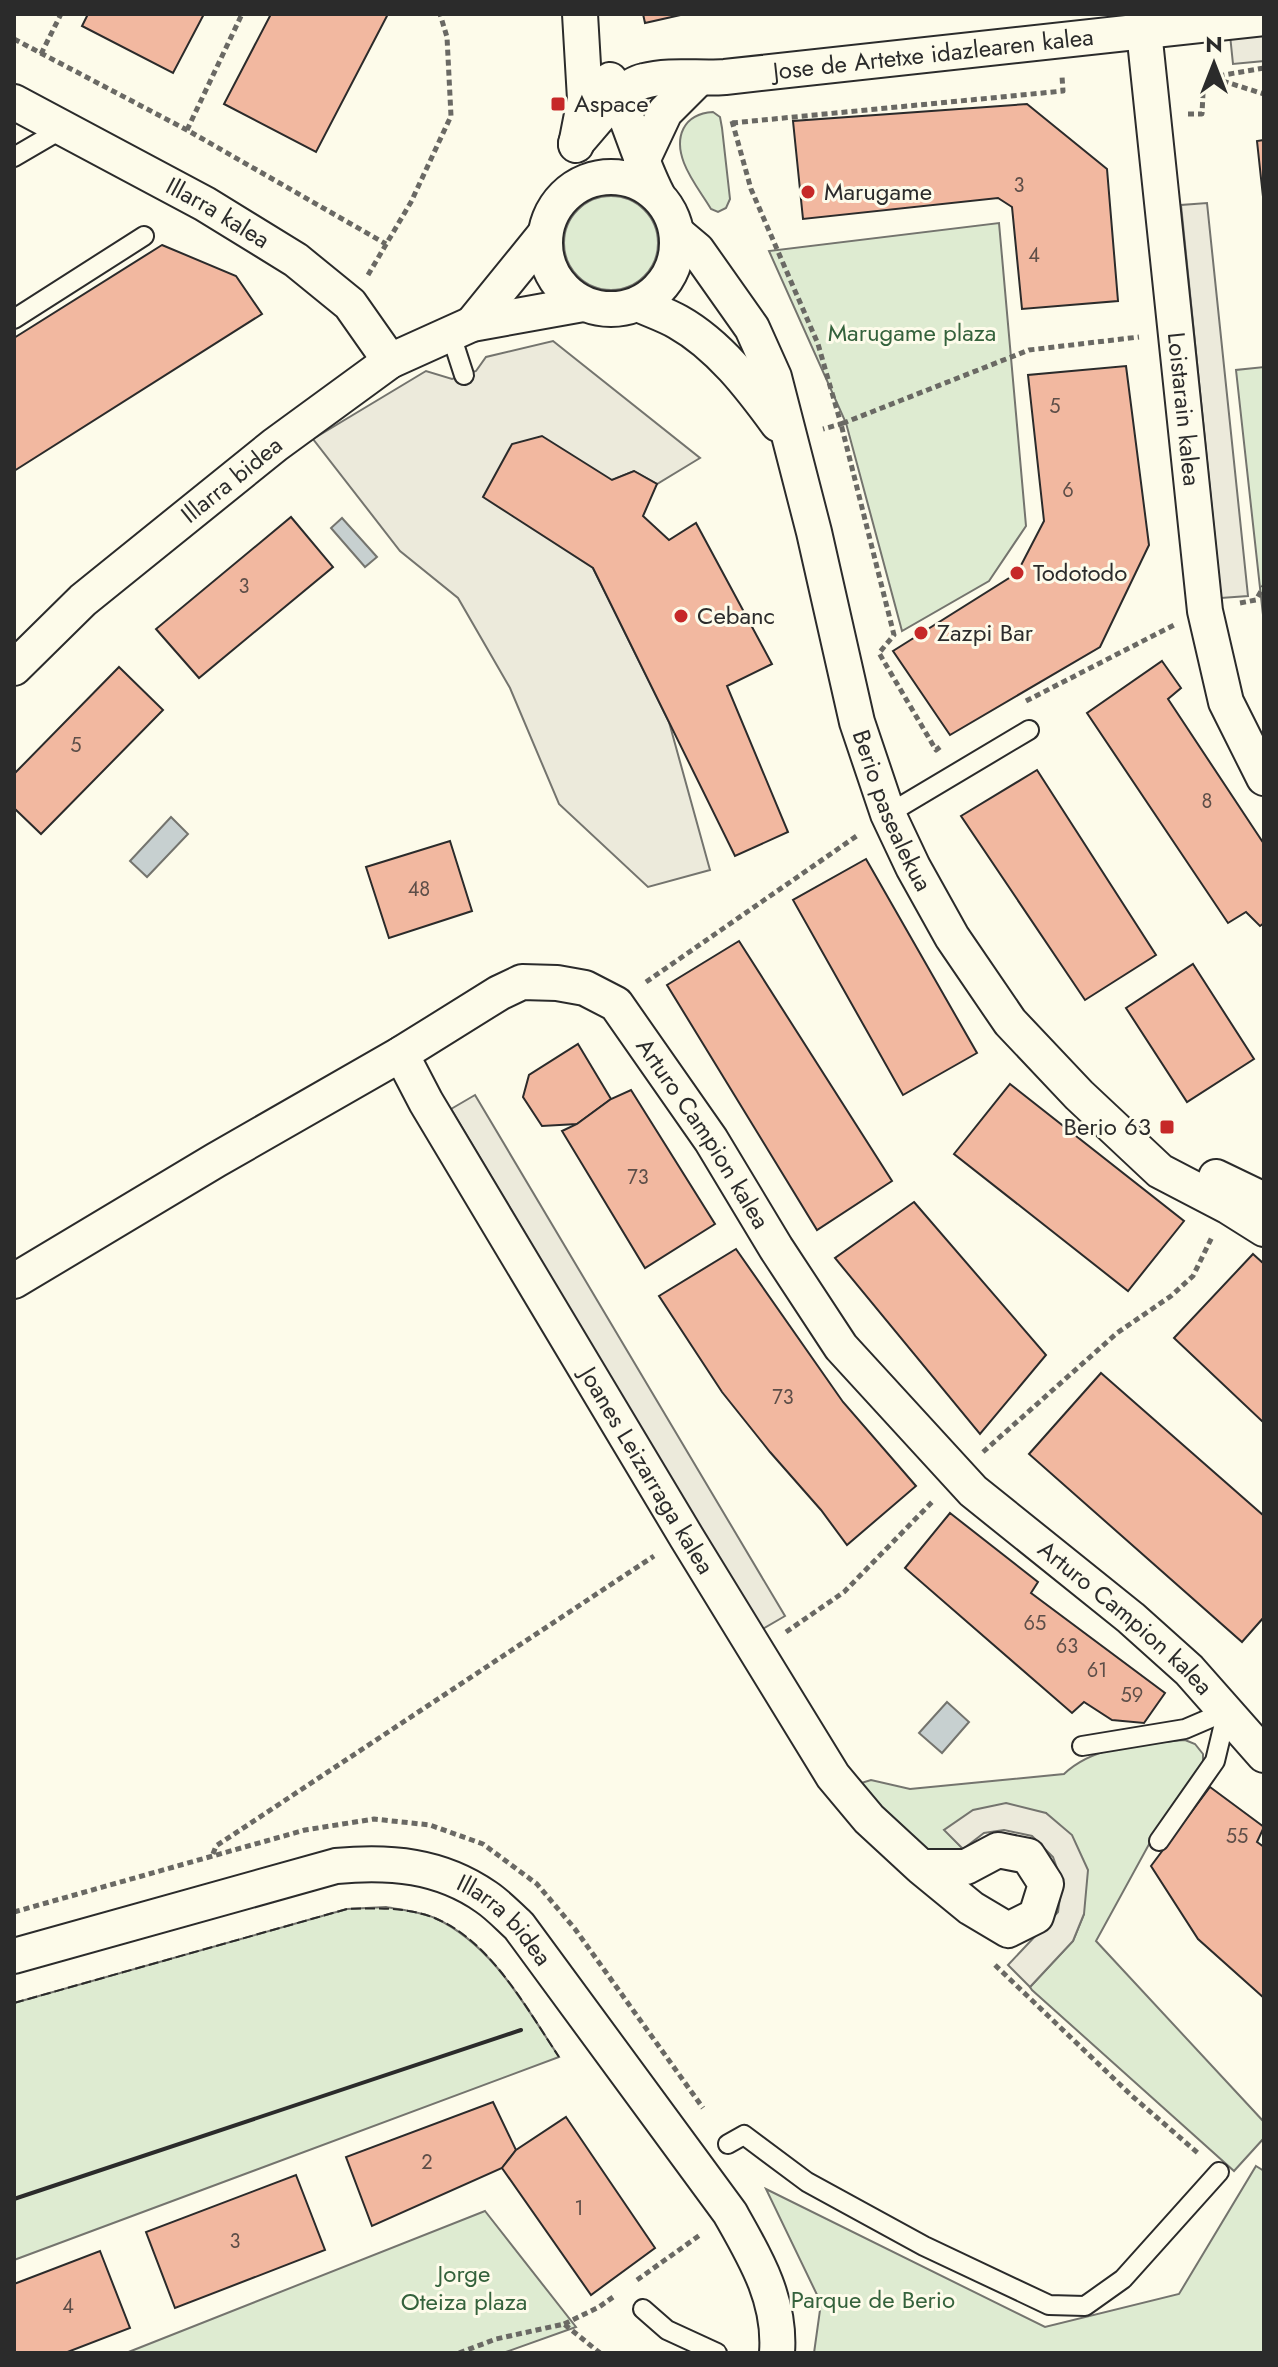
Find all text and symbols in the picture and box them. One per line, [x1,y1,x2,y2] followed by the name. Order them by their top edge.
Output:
[768,19,1095,89] street label: Jose de Artetxe idazlearen kalea
[1174,24,1254,104] north arrow
[1205,28,1223,60] text: N
[574,86,649,121] place label: Aspace
[549,95,567,113] marker: Aspace
[160,168,277,257] street label: Illarra kalea
[1014,171,1025,200] house number: 3
[824,174,932,209] place label: Marugame
[799,183,817,201] marker: Marugame
[1028,241,1040,270] house number: 4
[828,315,996,350] park label: Marugame plaza
[1159,330,1210,488] street label: Loistarain kalea
[1049,392,1061,421] house number: 5
[173,428,290,531] street label: Illarra bidea
[1062,476,1074,505] house number: 6
[1033,555,1127,590] place label: Todotodo
[1008,564,1026,582] marker: Todotodo
[239,572,250,601] house number: 3
[697,598,775,633] place label: Cebanc
[672,607,690,625] marker: Cebanc
[937,615,1034,650] place label: Zazpi Bar
[912,624,930,642] marker: Zazpi Bar
[844,725,941,897] street label: Berio pasealekua
[70,731,82,760] house number: 5
[1202,787,1212,816] house number: 8
[408,875,430,904] house number: 48
[628,1031,779,1235] street label: Arturo Campion kalea
[1064,1109,1151,1144] place label: Berio 63
[1158,1118,1176,1136] marker: Berio 63
[627,1163,649,1192] house number: 73
[570,1358,723,1581] street label: Joanes Leizarraga kalea
[772,1383,794,1412] house number: 73
[1030,1532,1221,1703] street label: Arturo Campion kalea
[1024,1609,1046,1638] house number: 65
[1056,1632,1078,1661] house number: 63
[1087,1656,1107,1685] house number: 61
[1121,1681,1143,1710] house number: 59
[1226,1822,1248,1851] house number: 55
[451,1865,561,1973] street label: Illarra bidea
[421,2148,433,2177] house number: 2
[575,2194,584,2223] house number: 1
[230,2227,241,2256] house number: 3
[401,2256,527,2319] park label: Jorge Oteiza plaza
[791,2282,955,2317] park label: Parque de Berio
[62,2292,74,2321] house number: 4

